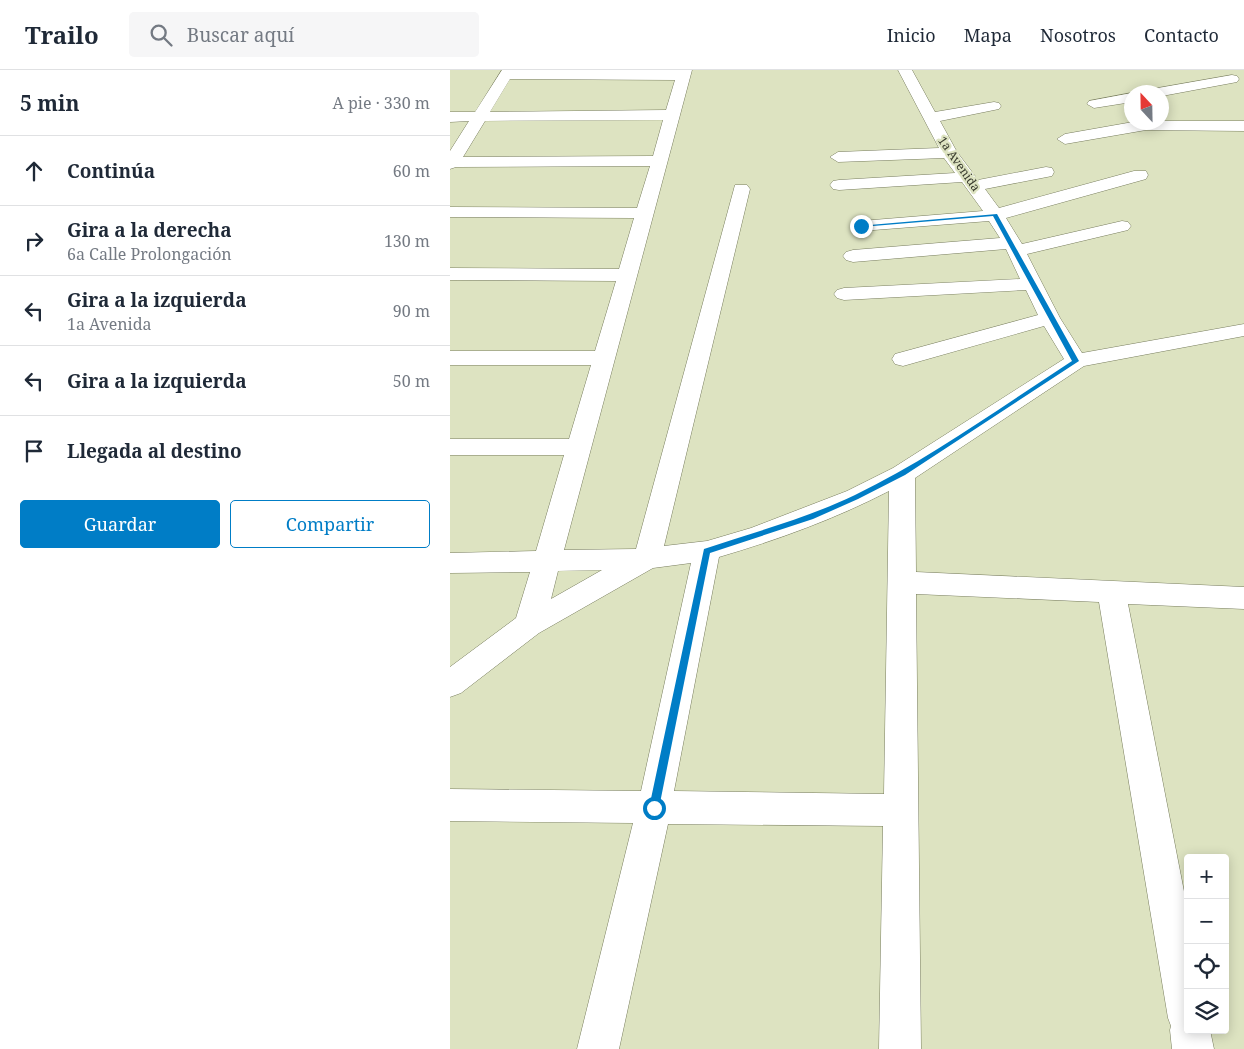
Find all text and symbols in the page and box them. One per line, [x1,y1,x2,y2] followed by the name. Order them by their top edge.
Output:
[129,12,479,57] search box
[25,18,99,51] text: Trailo
[147,21,175,49] icon: search
[187,22,294,48] text: Buscar aquí
[887,23,936,47] text: Inicio
[964,23,1012,47] text: Mapa
[1040,23,1116,47] text: Nosotros
[1144,23,1219,47] text: Contacto
[1124,85,1169,130] north arrow
[20,89,79,117] text: 5 min
[333,92,430,114] text: A pie · 330 m
[934,133,985,195] street label: 1a Avenida
[20,157,48,185] icon: ahead
[67,158,155,184] text: Continúa
[393,160,430,182] text: 60 m
[850,215,873,238] route end
[67,217,232,243] text: Gira a la derecha
[20,227,48,255] icon: right
[384,230,430,252] text: 130 m
[67,243,232,265] text: 6a Calle Prolongación
[67,287,247,313] text: Gira a la izquierda
[20,297,48,325] icon: left
[393,300,430,322] text: 90 m
[67,313,152,335] text: 1a Avenida
[20,367,48,395] icon: left
[67,368,247,394] text: Gira a la izquierda
[393,370,430,392] text: 50 m
[20,437,48,465] icon: arrive
[67,438,242,464] text: Llegada al destino
[20,500,220,548] button: Guardar
[230,500,430,548] button: Compartir
[643,797,666,820] route start
[1184,854,1229,1034] map controls
[1184,854,1229,899] button: +
[1184,899,1229,944] button: −
[1184,944,1229,989] button: locate
[1184,989,1229,1034] button: layers

